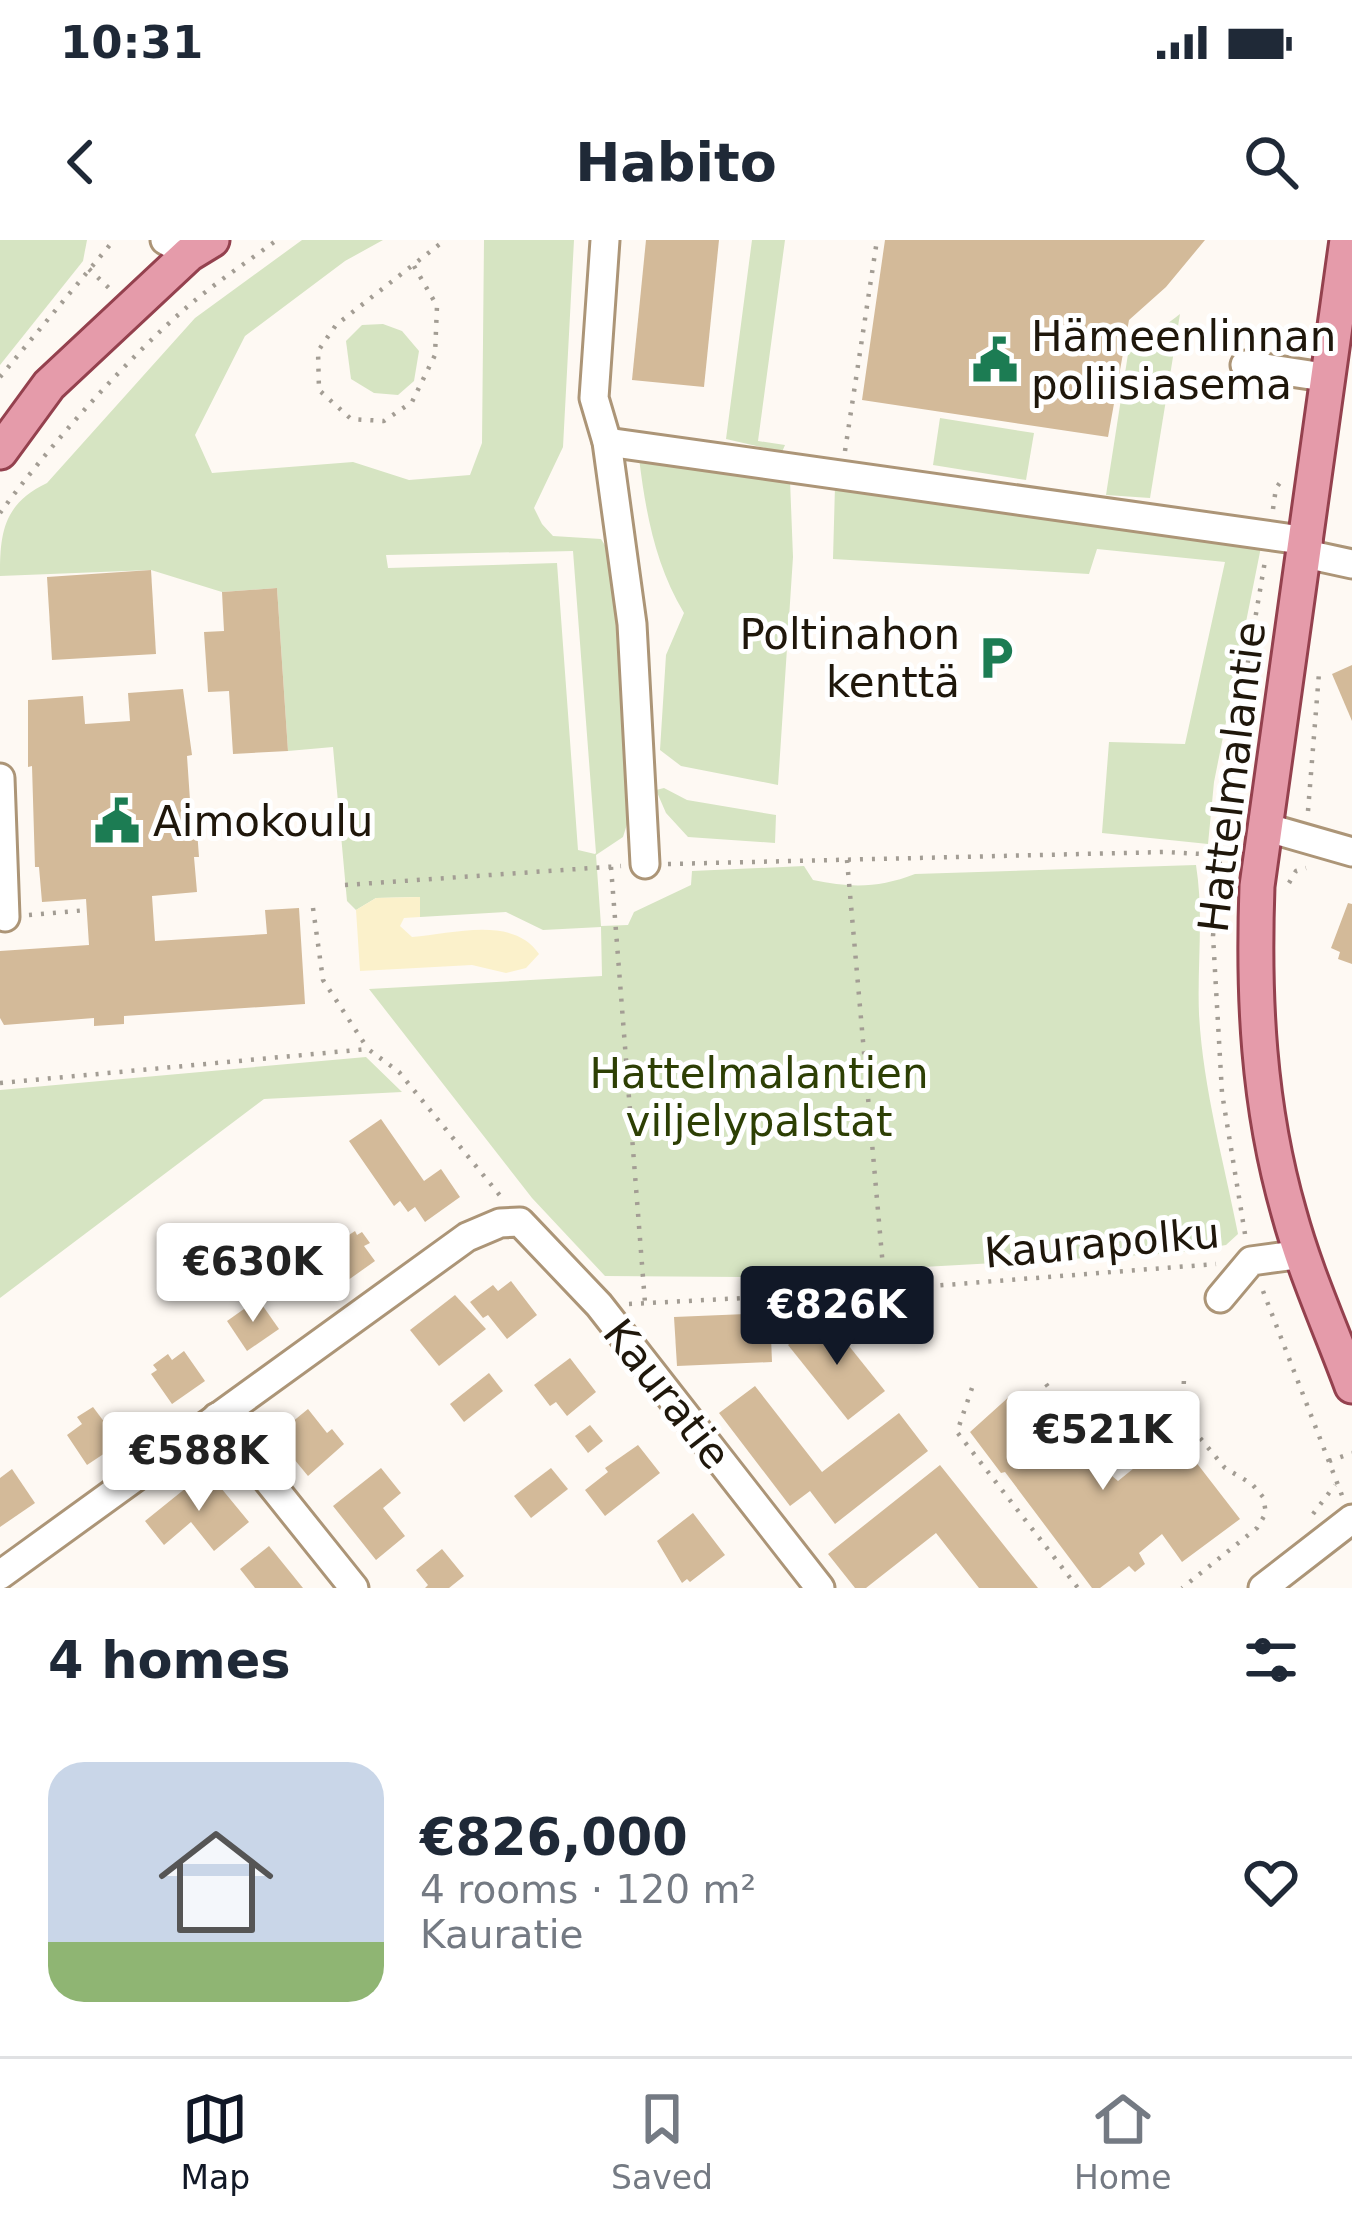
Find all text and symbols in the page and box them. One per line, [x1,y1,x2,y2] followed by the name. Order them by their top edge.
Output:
[60,16,203,69] text: 10:31
[48,129,114,195] icon: back
[1238,129,1304,195] icon: search
[575,131,777,194] text: Habito
[1031,312,1336,409] place label: Hämeenlinnan poliisiasema
[970,335,1020,385] public building icon: Hämeenlinnan poliisiasema
[739,610,960,707] place label: Poltinahon kenttä
[1189,619,1275,935] street label: Hattelmalantie
[971,633,1021,683] parking icon: Poltinahon kenttä
[92,796,142,846] public building icon: Aimokoulu
[153,797,373,846] place label: Aimokoulu
[589,1049,929,1146] park label: Hattelmalantien viljelypalstat
[982,1208,1222,1278] street label: Kaurapolku
[169,1223,337,1325] pin: €630K
[184,1239,322,1284] text: €630K
[753,1266,921,1368] pin: €826K
[768,1282,906,1327] text: €826K
[593,1310,741,1478] street label: Kauratie
[1019,1391,1187,1493] pin: €521K
[1034,1407,1172,1452] text: €521K
[115,1412,283,1514] pin: €588K
[130,1428,268,1473] text: €588K
[1238,1627,1304,1693] icon: filters
[48,1631,291,1690] text: 4 homes
[420,1808,688,1867] text: €826,000
[144,1810,288,1954] icon: home
[1238,1849,1304,1915] icon: heart
[420,1867,756,1912] text: 4 rooms · 120 m²
[420,1912,584,1957] text: Kauratie
[180,2086,250,2197] tab: Map
[611,2086,713,2197] tab: Saved
[1074,2086,1171,2197] tab: Home

